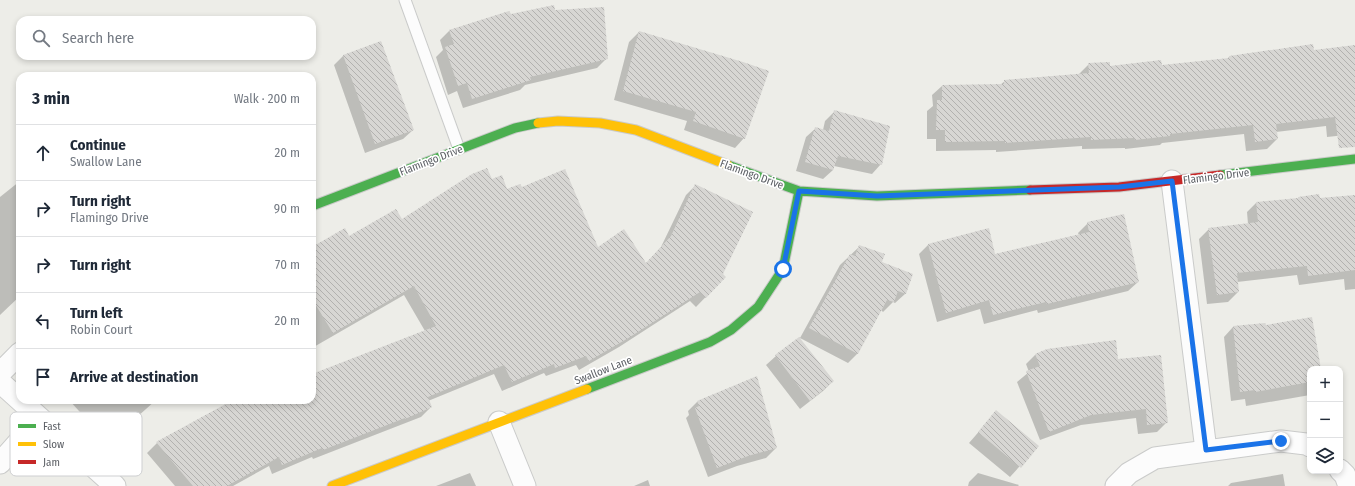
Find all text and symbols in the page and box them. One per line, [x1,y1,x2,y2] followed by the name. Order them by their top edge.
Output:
[16,16,316,60] search box
[30,27,52,49] icon: search
[62,29,134,47] text: Search here
[32,88,70,109] text: 3 min
[234,91,300,106] text: Walk · 200 m
[70,136,126,154] text: Continue
[32,142,54,164] icon: ahead
[398,142,465,178] street label: Flamingo Drive
[274,145,300,160] text: 20 m
[70,154,142,169] text: Swallow Lane
[718,157,785,192] street label: Flamingo Drive
[1182,166,1250,187] street label: Flamingo Drive
[70,192,131,210] text: Turn right
[32,198,54,220] icon: right
[274,201,300,216] text: 90 m
[70,210,149,225] text: Flamingo Drive
[32,254,54,276] icon: right
[70,256,131,274] text: Turn right
[275,257,300,272] text: 70 m
[774,260,792,278] route start
[70,304,123,322] text: Turn left
[32,310,54,332] icon: left
[274,313,300,328] text: 20 m
[70,322,133,337] text: Robin Court
[573,354,634,387] street label: Swallow Lane
[32,366,54,388] icon: arrive
[1307,366,1343,474] map controls
[1307,366,1343,402] button: +
[70,368,198,386] text: Arrive at destination
[1307,402,1343,438] button: −
[10,412,142,476] legend
[43,420,61,433] text: Fast
[1272,432,1290,450] route end
[43,438,64,451] text: Slow
[1307,438,1343,474] button: layers
[43,456,60,469] text: Jam

